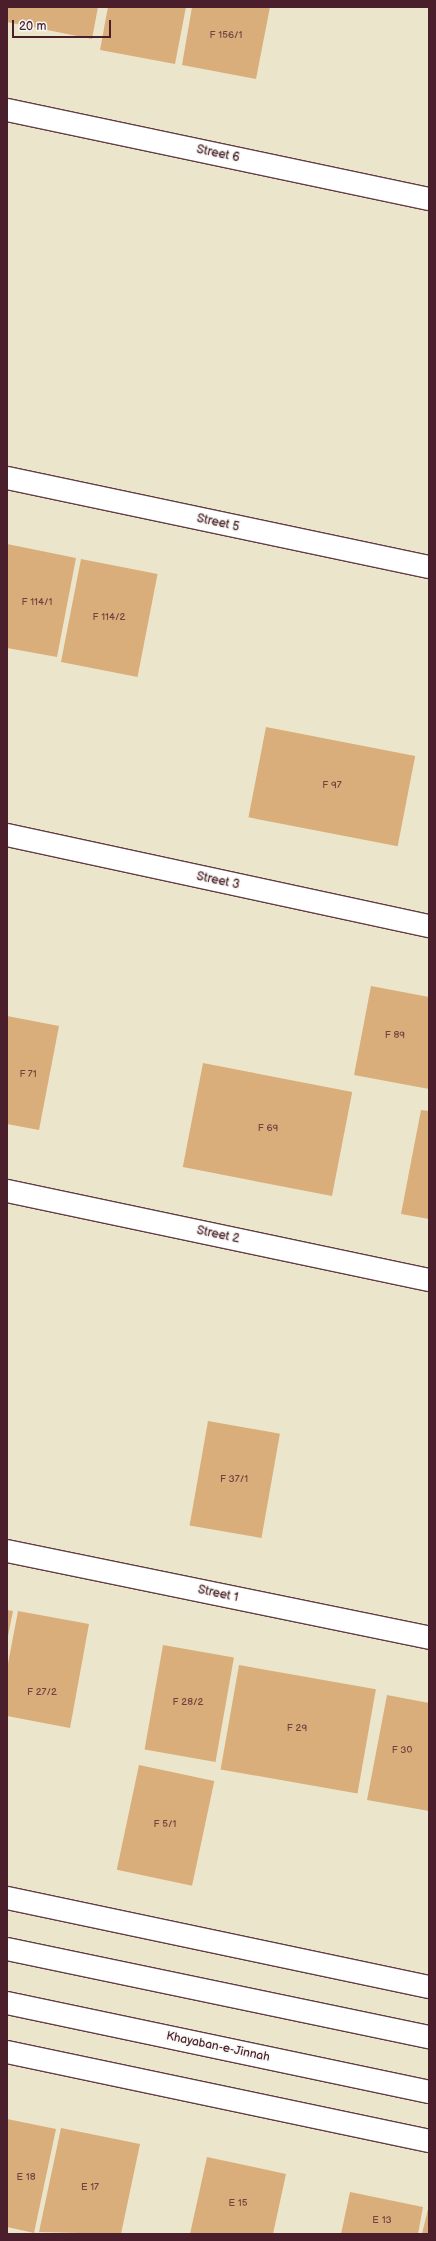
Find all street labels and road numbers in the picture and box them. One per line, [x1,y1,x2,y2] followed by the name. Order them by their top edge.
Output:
[195,142,241,166] street label: Street 6
[195,511,241,535] street label: Street 5
[195,869,241,893] street label: Street 3
[195,1223,241,1247] street label: Street 2
[197,1583,239,1605] street label: Street 1
[165,2029,271,2065] street label: Khayaban-e-Jinnah

